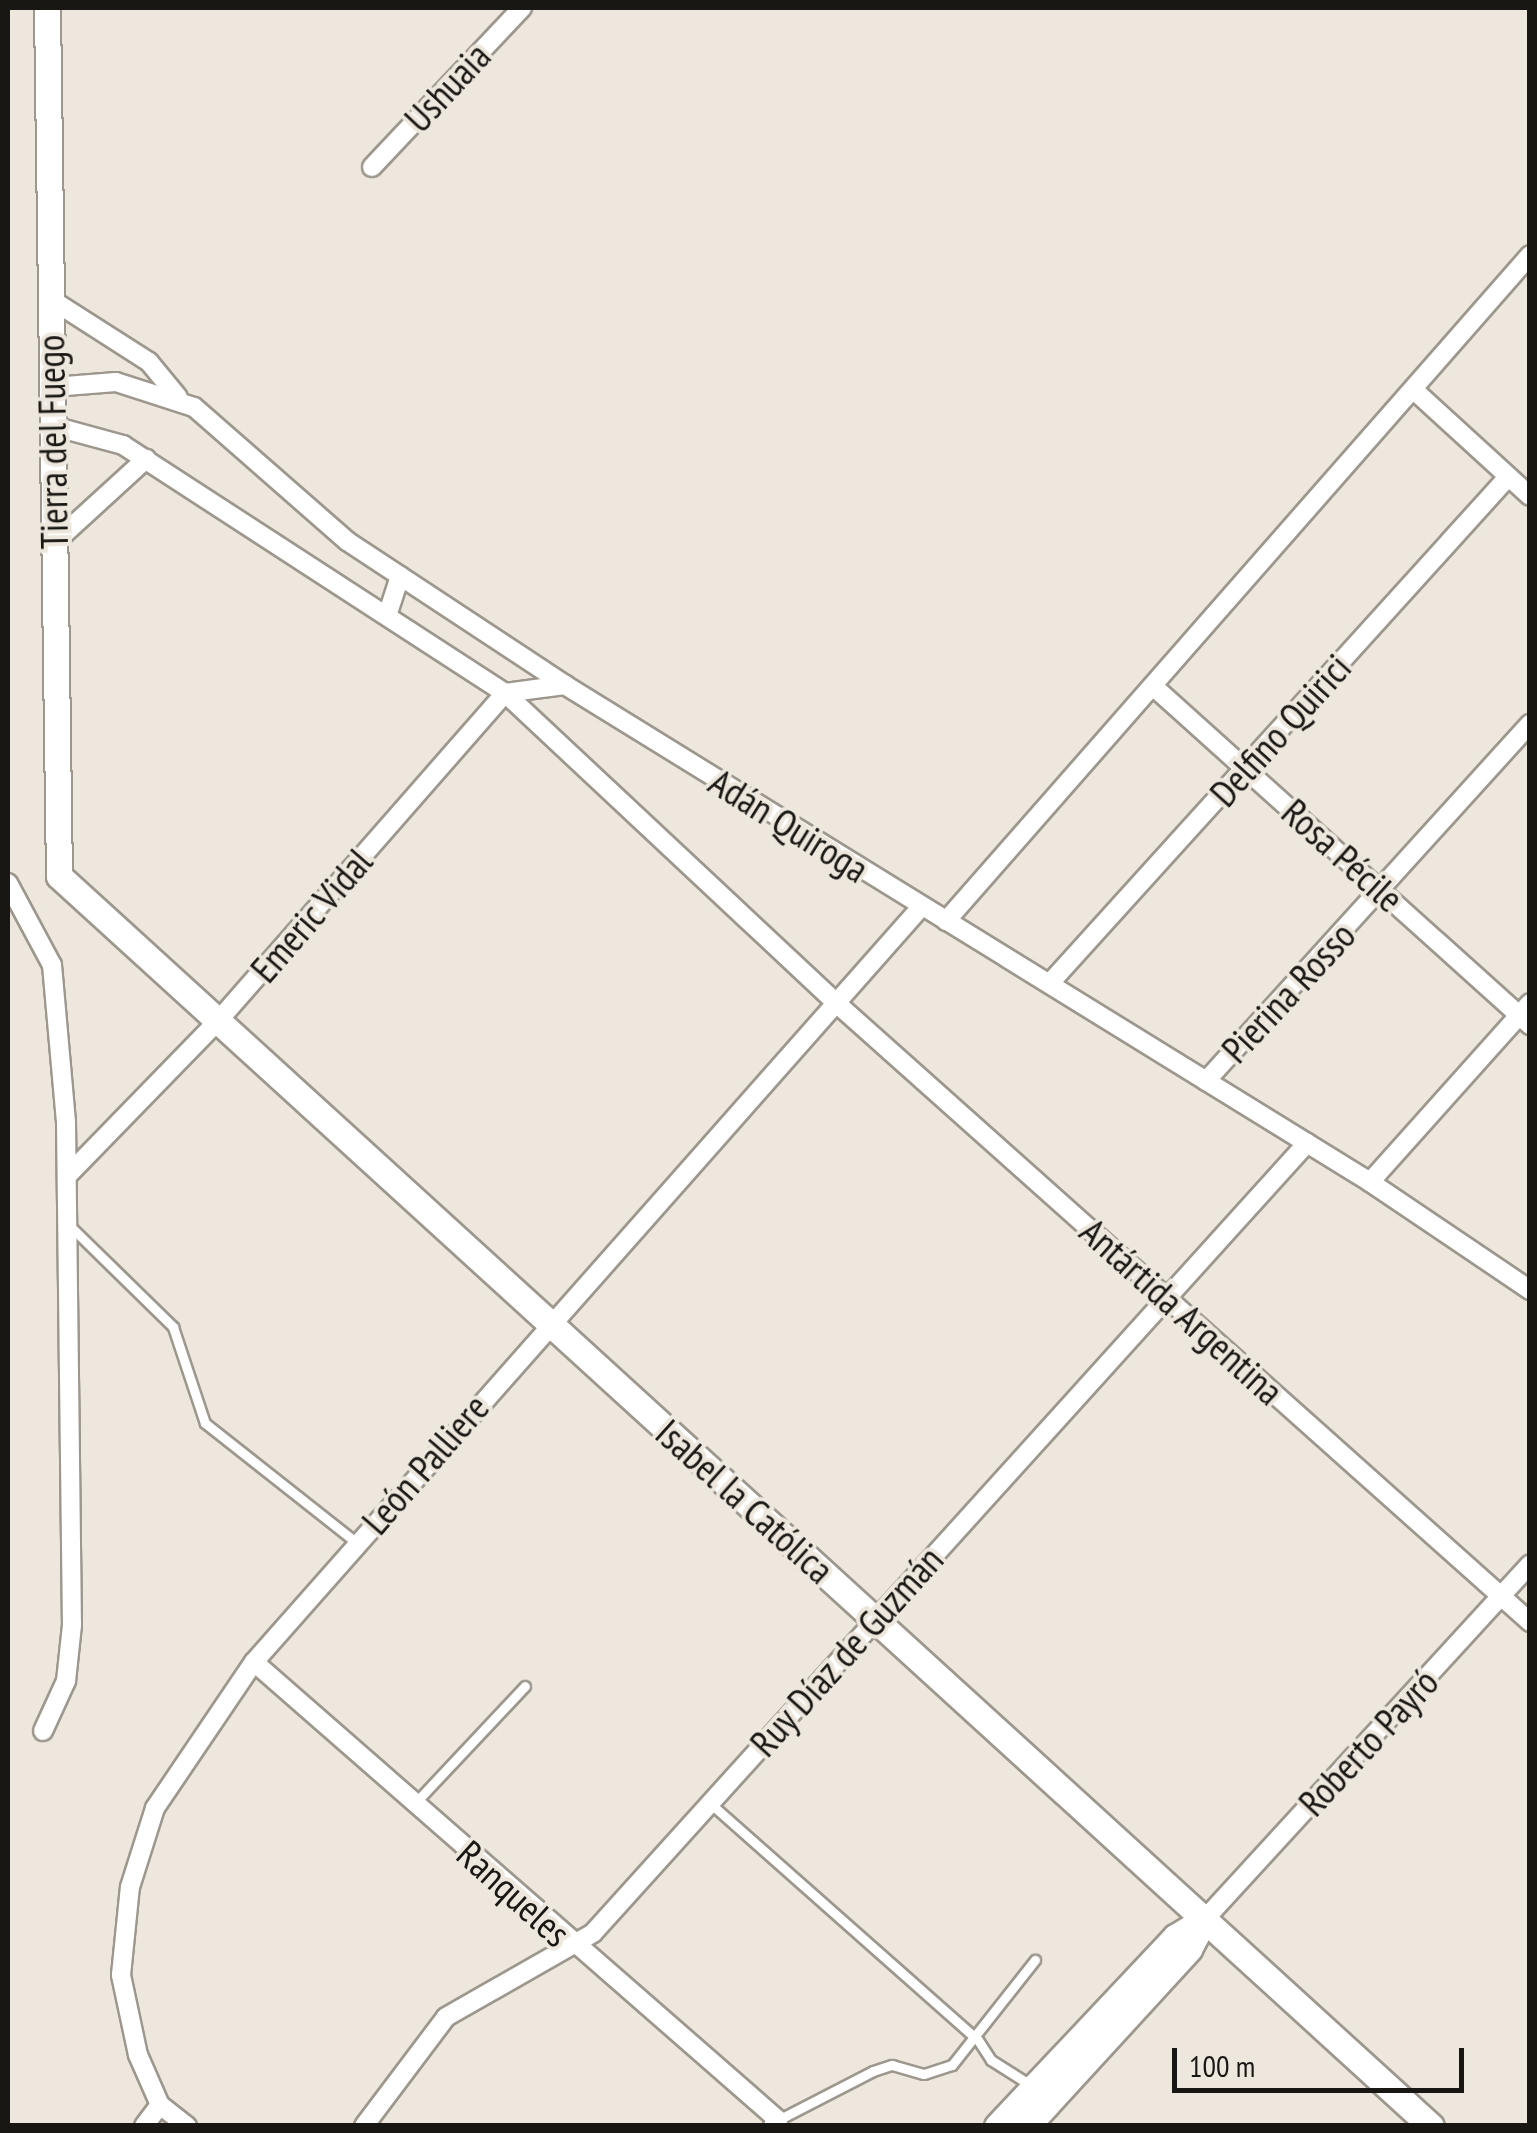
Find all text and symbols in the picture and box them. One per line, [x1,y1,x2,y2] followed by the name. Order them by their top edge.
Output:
[395,33,499,141] street label: Ushuaia
[27,334,77,550] street label: Tierra del Fuego
[1200,645,1360,815] street label: Delfino Quirici
[701,758,877,892] street label: Adán Quiroga
[1273,789,1413,921] street label: Rosa Pécile
[240,838,382,992] street label: Emeric Vidal
[1212,912,1364,1072] street label: Pierina Rosso
[1071,1208,1293,1414] street label: Antártida Argentina
[352,1385,498,1543] street label: León Palliere
[647,1410,843,1592] street label: Isabel la Católica
[739,1536,953,1766] street label: Ruy Díaz de Guzmán
[1289,1659,1447,1825] street label: Roberto Payró
[448,1831,580,1955] street label: Ranqueles
[1177,2028,1470,2090] scale bar
[1189,2046,1255,2085] text: 100 m

